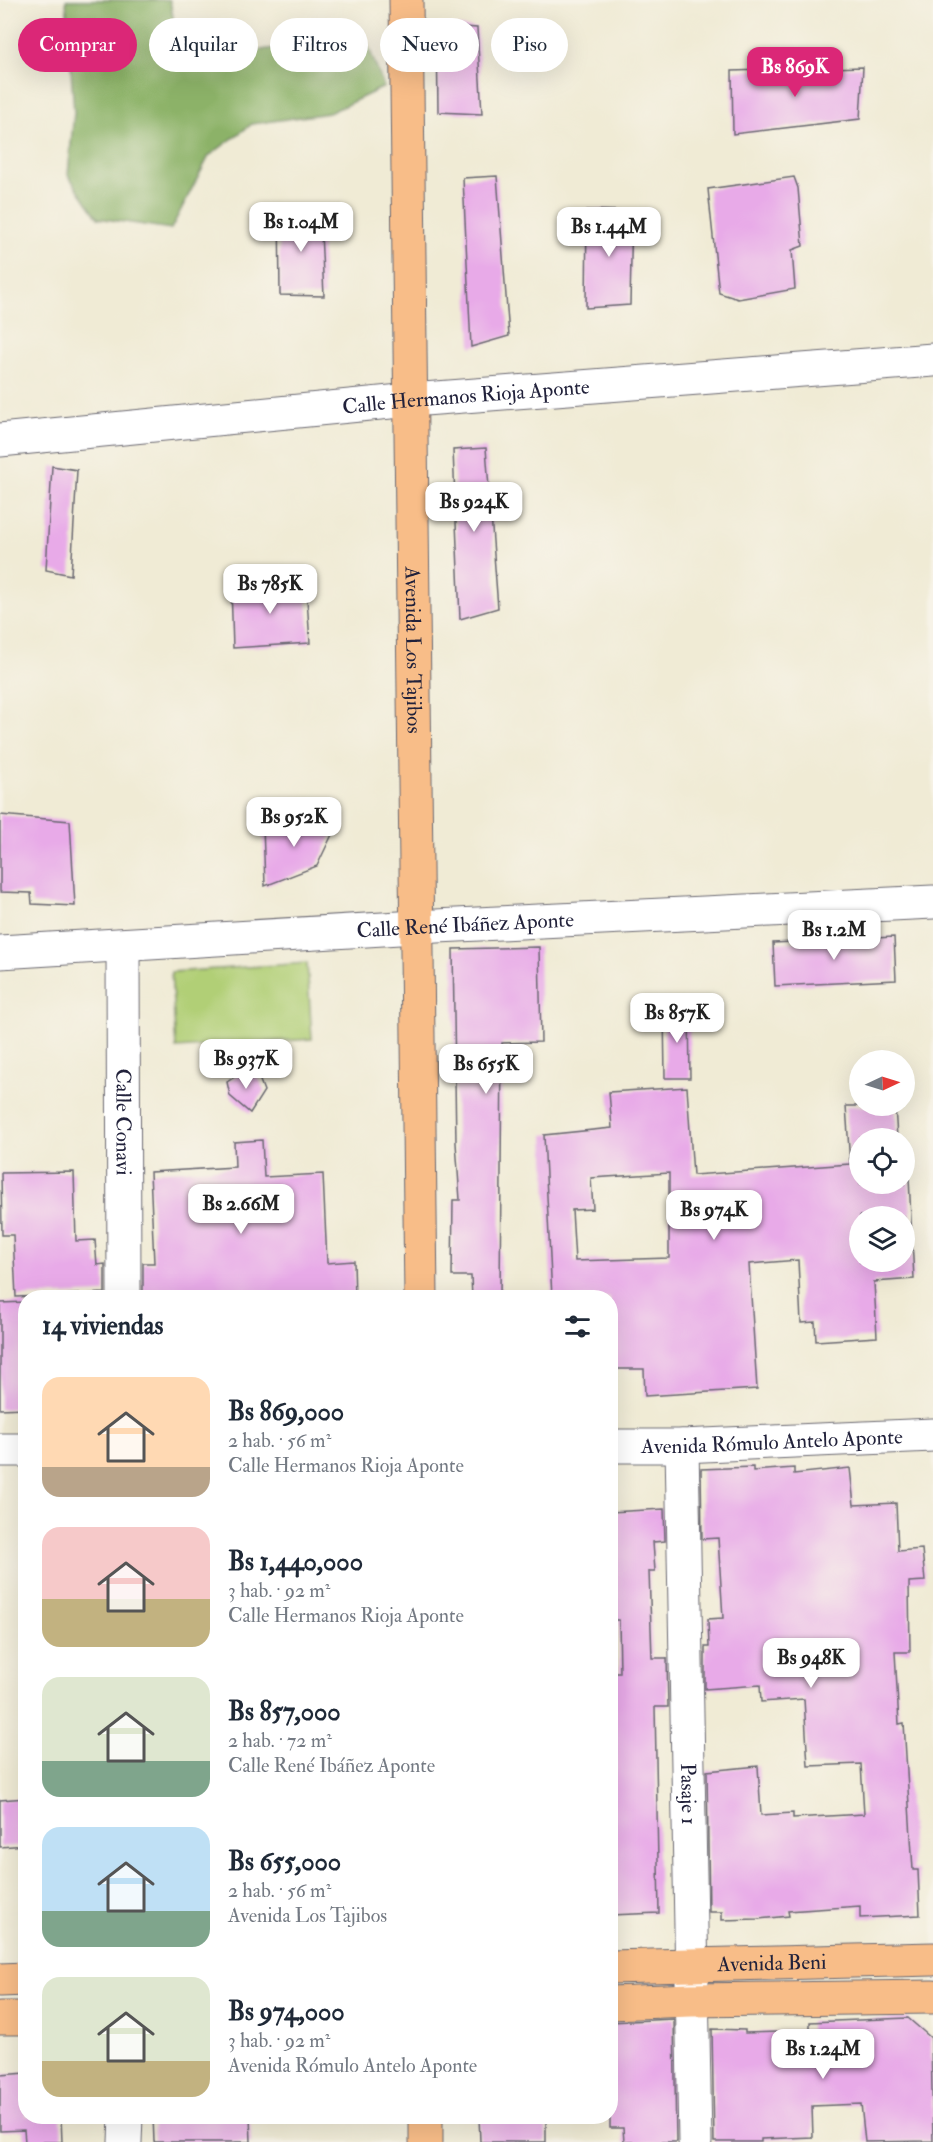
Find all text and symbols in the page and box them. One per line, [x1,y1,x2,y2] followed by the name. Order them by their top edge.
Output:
[18,18,137,72] chip: Comprar
[149,18,258,72] chip: Alquilar
[270,18,368,72] chip: Filtros
[380,18,479,72] chip: Nuevo
[491,18,568,72] chip: Piso
[740,47,850,98] pin: Bs 869K
[761,54,829,79] text: Bs 869K
[239,202,363,253] pin: Bs 1.04M
[547,207,671,258] pin: Bs 1.44M
[263,209,339,234] text: Bs 1.04M
[571,214,647,239] text: Bs 1.44M
[341,373,591,420] street label: Calle Hermanos Rioja Aponte
[419,482,529,533] pin: Bs 924K
[439,489,509,514] text: Bs 924K
[215,564,325,615] pin: Bs 785K
[399,565,428,734] street label: Avenida Los Tajibos
[237,571,303,596] text: Bs 785K
[239,797,349,848] pin: Bs 952K
[260,804,328,829] text: Bs 952K
[356,906,575,944] street label: Calle René Ibáñez Aponte
[779,910,889,961] pin: Bs 1.2M
[802,917,866,942] text: Bs 1.2M
[622,993,732,1044] pin: Bs 857K
[644,1000,710,1025] text: Bs 857K
[191,1039,301,1090] pin: Bs 937K
[431,1044,541,1095] pin: Bs 655K
[213,1046,279,1071] text: Bs 937K
[849,1050,915,1116] north arrow
[849,1050,915,1272] map controls
[453,1051,519,1076] text: Bs 655K
[110,1068,137,1176] street label: Calle Conavi
[849,1128,915,1194] button: locate
[179,1184,303,1235] pin: Bs 2.66M
[659,1190,769,1241] pin: Bs 974K
[202,1191,280,1216] text: Bs 2.66M
[680,1197,748,1222] text: Bs 974K
[849,1206,915,1272] button: layers
[42,1310,163,1342] text: 14 viviendas
[561,1310,594,1343] icon: filters
[228,1396,344,1428] text: Bs 869,000
[90,1401,162,1473] icon: home
[640,1423,904,1460] street label: Avenida Rómulo Antelo Aponte
[228,1428,331,1453] text: 2 hab. · 56 m²
[228,1453,464,1478] text: Calle Hermanos Rioja Aponte
[228,1546,363,1578] text: Bs 1,440,000
[90,1551,162,1623] icon: home
[228,1578,330,1603] text: 3 hab. · 92 m²
[228,1603,464,1628] text: Calle Hermanos Rioja Aponte
[756,1638,866,1689] pin: Bs 948K
[777,1645,845,1670] text: Bs 948K
[228,1696,341,1728] text: Bs 857,000
[90,1701,162,1773] icon: home
[228,1728,332,1753] text: 2 hab. · 72 m²
[228,1753,435,1778] text: Calle René Ibáñez Aponte
[674,1763,703,1825] street label: Pasaje 1
[228,1846,341,1878] text: Bs 655,000
[90,1851,162,1923] icon: home
[228,1878,331,1903] text: 2 hab. · 56 m²
[228,1903,387,1928] text: Avenida Los Tajibos
[716,1948,827,1978] street label: Avenida Beni
[228,1996,345,2028] text: Bs 974,000
[90,2001,162,2073] icon: home
[228,2028,330,2053] text: 3 hab. · 92 m²
[761,2029,885,2080] pin: Bs 1.24M
[785,2036,861,2061] text: Bs 1.24M
[228,2053,477,2078] text: Avenida Rómulo Antelo Aponte

